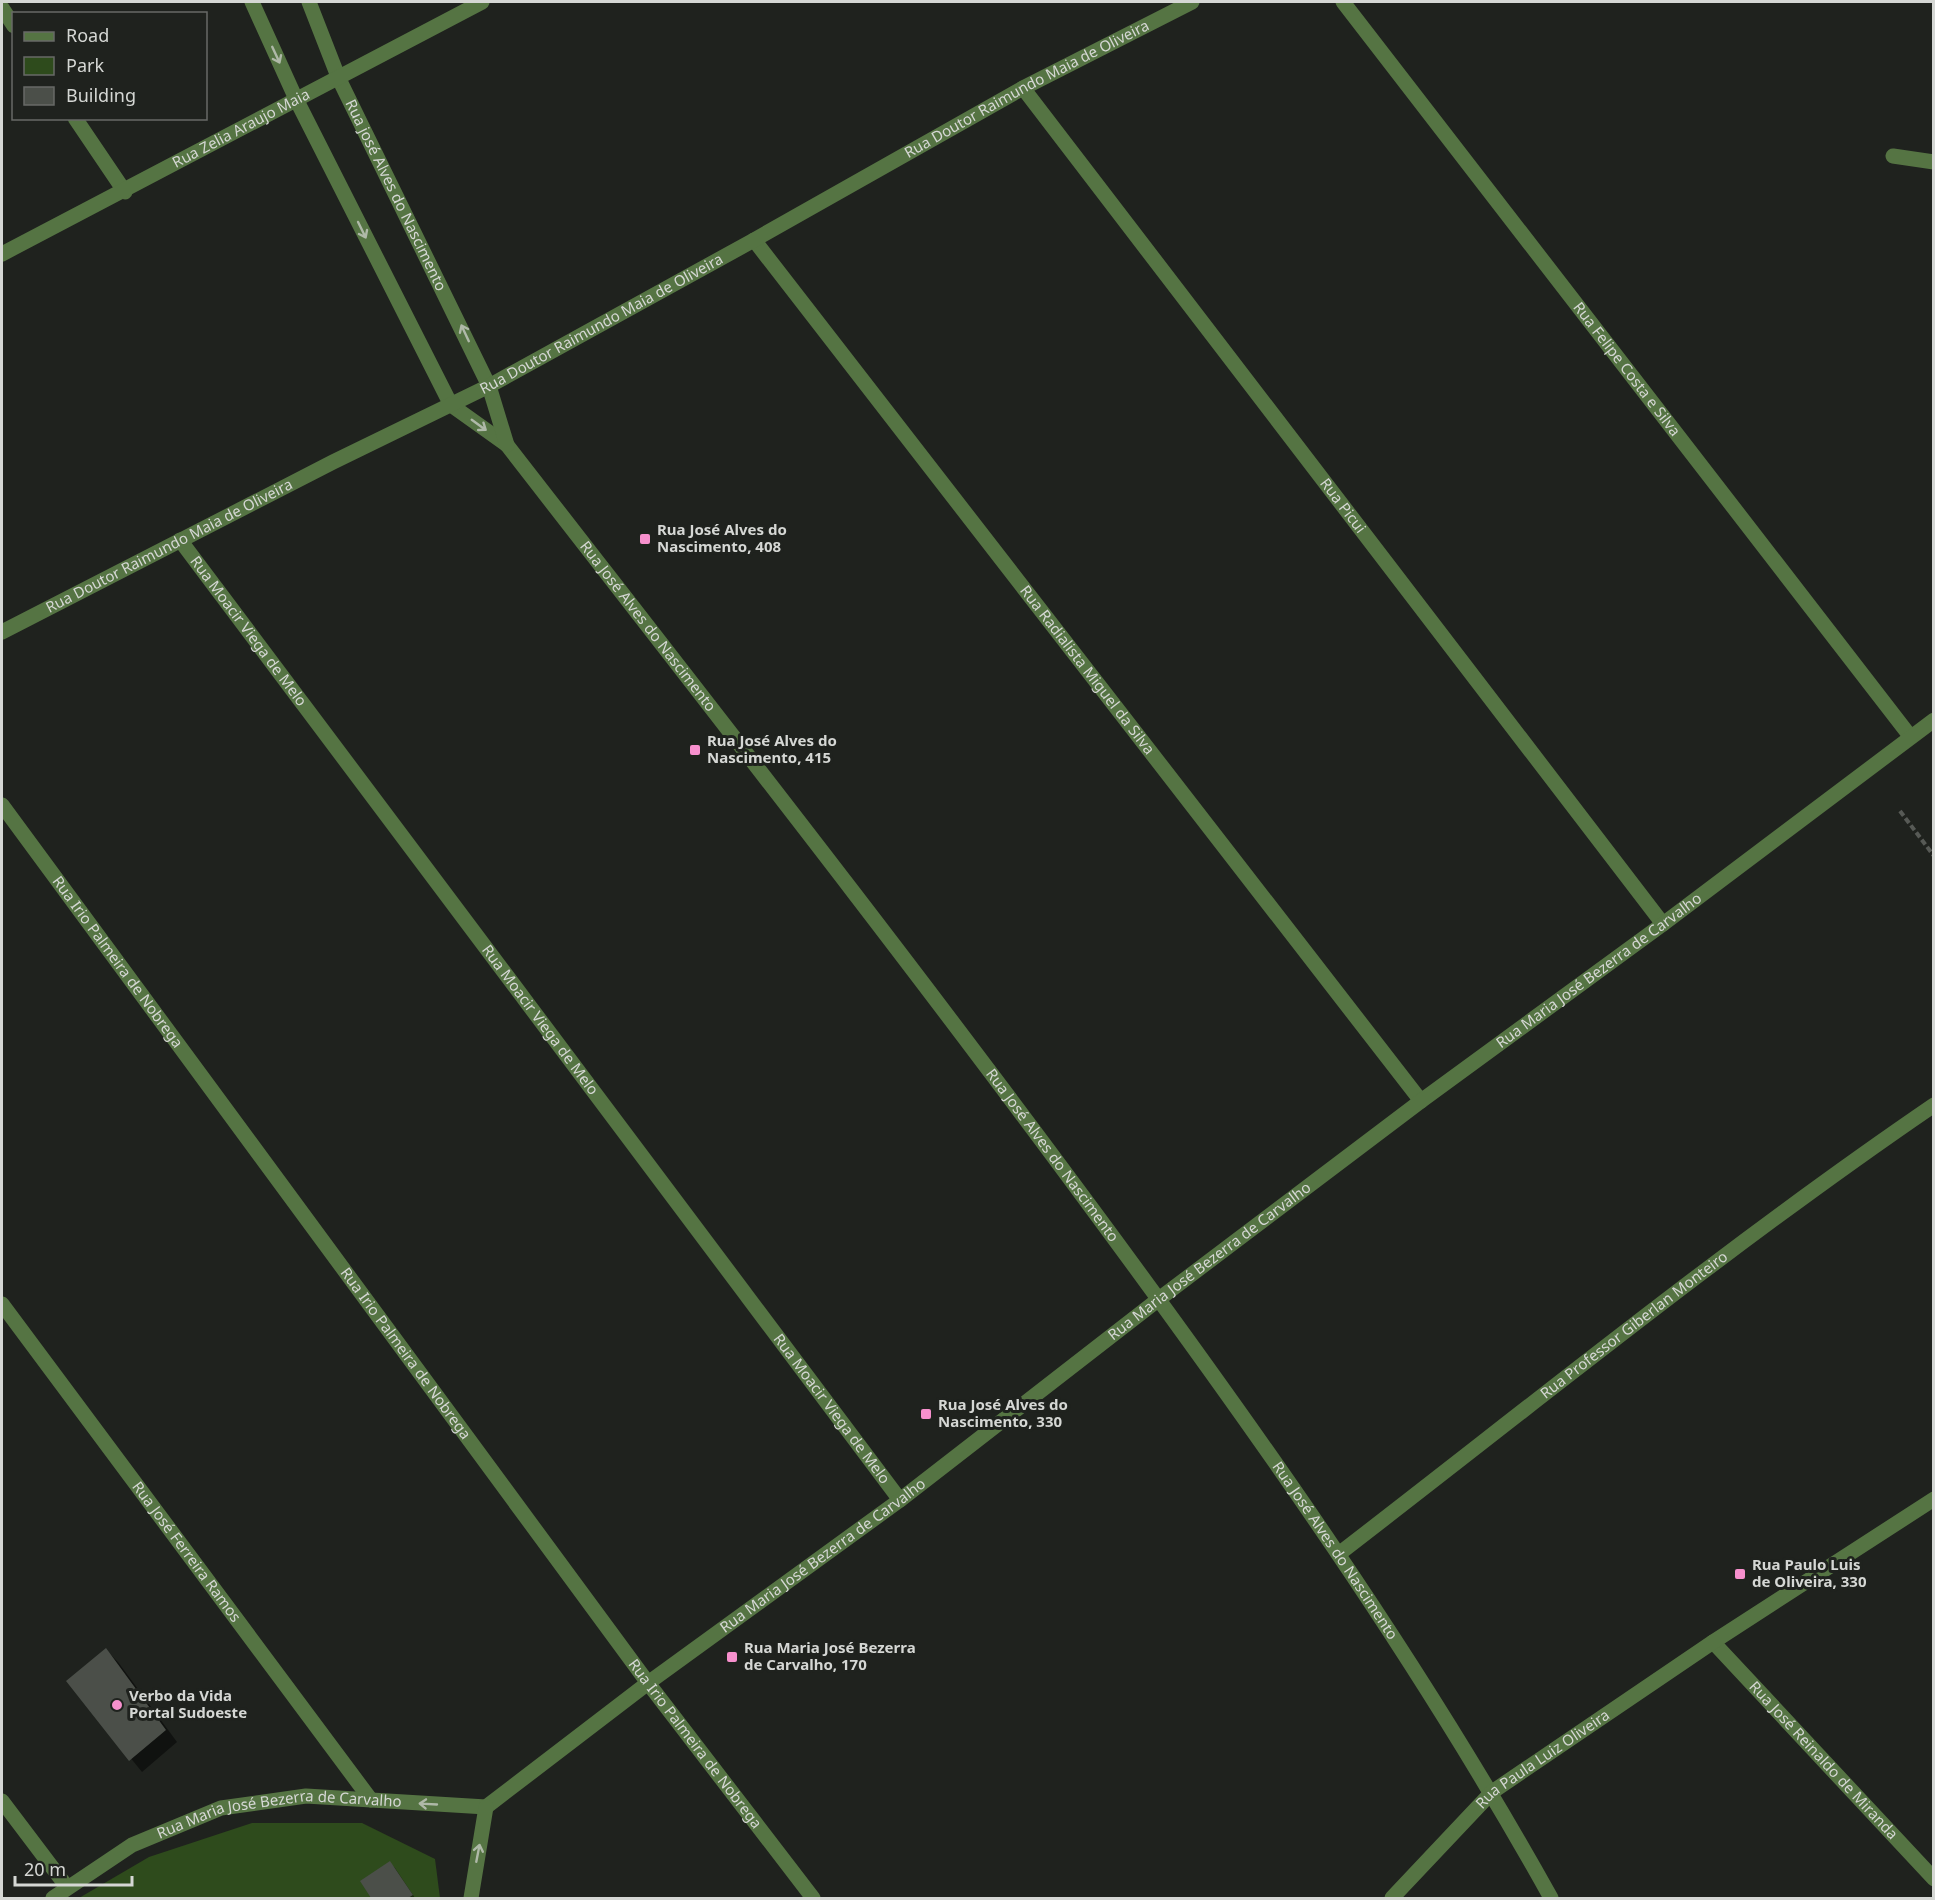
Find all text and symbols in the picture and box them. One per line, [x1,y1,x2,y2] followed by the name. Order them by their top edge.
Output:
[12,12,207,120] legend
[900,15,1152,162] street label: Rua Doutor Raimundo Maia de Oliveira
[66,23,109,47] text: Road
[271,45,282,63] one-way arrow
[66,53,104,77] text: Park
[66,83,136,107] text: Building
[168,83,313,172] street label: Rua Zelia Araujo Maia
[341,96,452,294] street label: Rua josé Alves do Nascimento
[356,220,368,238] one-way arrow
[476,248,726,398] street label: Rua Doutor Raimundo Maia de Oliveira
[1569,297,1686,440] street label: Rua Felipe Costa e Silva
[458,324,470,342] one-way arrow
[471,419,487,431] one-way arrow
[1316,473,1371,537] street label: Rua Picui
[42,474,296,617] street label: Rua Doutor Raimundo Maia de Oliveira
[657,519,787,556] place label: Rua José Alves do Nascimento, 408
[638,532,652,546] marker: Rua José Alves do Nascimento, 408
[576,536,721,715] street label: Rua José Alves do Nascimento
[186,551,312,710] street label: Rua Moacir Viega de Melo
[1016,581,1160,758] street label: Rua Radialista Miguel da Silva
[707,730,837,767] place label: Rua José Alves do Nascimento, 415
[688,743,702,757] marker: Rua José Alves do Nascimento, 415
[49,872,188,1051] street label: Rua Irio Palmeira de Nobrega
[1492,888,1705,1052] street label: Rua Maria José Bezerra de Carvalho
[478,940,604,1099] street label: Rua Moacir Viega de Melo
[982,1064,1124,1245] street label: Rua José Alves do Nascimento
[1103,1177,1314,1344] street label: Rua Maria José Bezerra de Carvalho
[1536,1246,1731,1403] street label: Rua Professor Giberlan Monteiro
[337,1263,476,1443] street label: Rua Irio Palmeira de Nobrega
[770,1329,895,1487] street label: Rua Moacir Viega de Melo
[938,1394,1068,1431] place label: Rua José Alves do Nascimento, 330
[919,1407,933,1421] marker: Rua José Alves do Nascimento, 330
[1268,1457,1403,1643] street label: Rua José Alves do Nascimento
[715,1473,929,1637] street label: Rua Maria José Bezerra de Carvalho
[128,1477,246,1626] street label: Rua José Ferreira Ramos
[1752,1554,1867,1591] place label: Rua Paulo Luis de Oliveira, 330
[1733,1567,1747,1581] marker: Rua Paulo Luis de Oliveira, 330
[744,1637,916,1674] place label: Rua Maria José Bezerra de Carvalho, 170
[725,1650,739,1664] marker: Rua Maria José Bezerra de Carvalho, 170
[625,1655,767,1832] street label: Rua Irio Palmeira de Nobrega
[1745,1676,1903,1843] street label: Rua José Reinaldo de Miranda
[129,1685,247,1722] place label: Verbo da Vida Portal Sudoeste
[110,1698,124,1712] marker: Verbo da Vida Portal Sudoeste
[1471,1704,1613,1812] street label: Rua Paula Luiz Oliveira
[153,1785,402,1843] street label: Rua Maria José Bezerra de Carvalho
[418,1798,438,1809] one-way arrow
[473,1843,484,1863] one-way arrow
[15,1849,132,1887] scale bar
[24,1857,66,1881] text: 20 m

